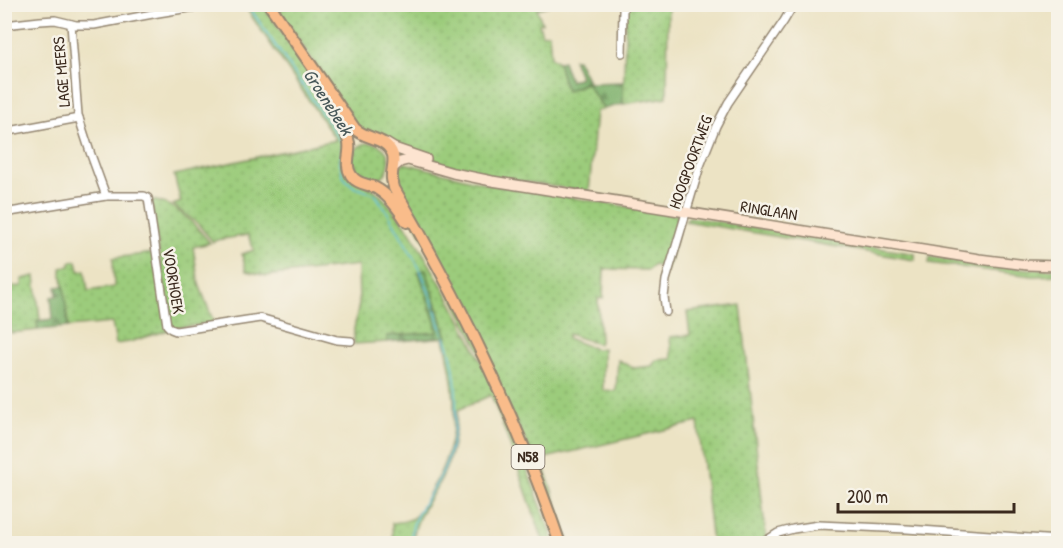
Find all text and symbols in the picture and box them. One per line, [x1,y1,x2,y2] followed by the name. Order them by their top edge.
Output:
[47,35,75,108] street label: LAGE MEERS
[298,64,360,141] water label: Groenebeek
[663,112,717,212] street label: HOOGPOORTWEG
[739,195,799,225] street label: RINGLAAN
[158,247,190,316] street label: VOORHOEK
[512,445,544,469] road number: N58
[838,476,1014,514] scale bar
[847,484,888,509] text: 200 m

